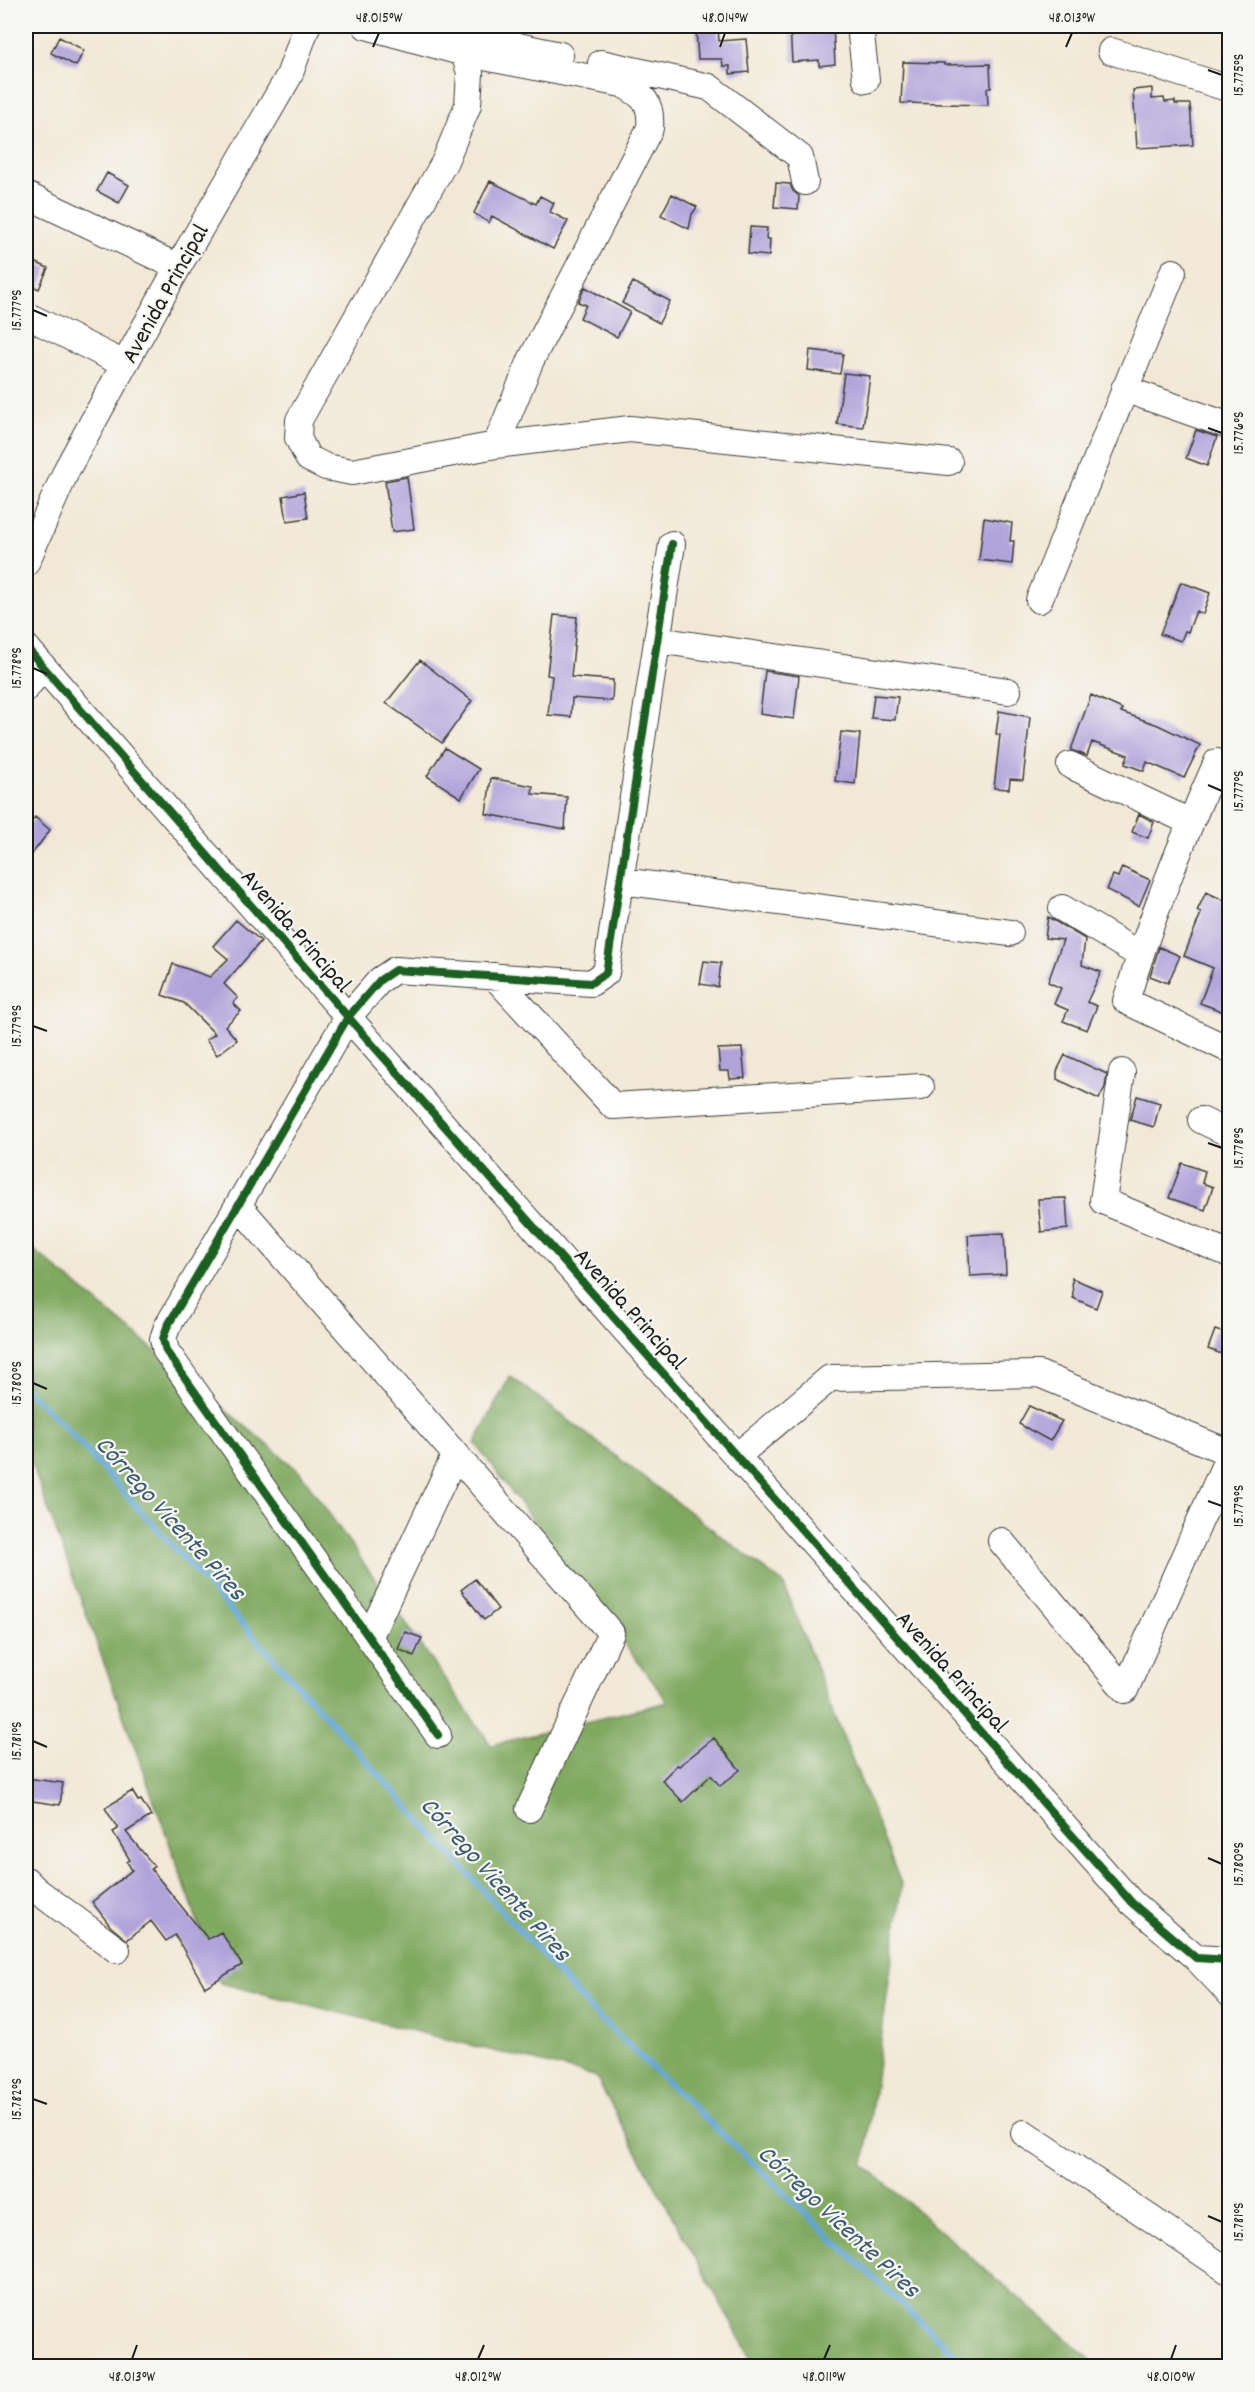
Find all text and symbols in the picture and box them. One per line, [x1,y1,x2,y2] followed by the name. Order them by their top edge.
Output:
[356,8,403,30] text: 48.015°W
[702,8,748,30] text: 48.014°W
[1049,8,1096,30] text: 48.013°W
[1229,54,1251,96] text: 15.775°S
[114,218,219,370] street label: Avenida Principal
[7,289,29,331] text: 15.777°S
[1229,412,1251,455] text: 15.776°S
[7,647,29,689] text: 15.778°S
[1229,770,1251,812] text: 15.777°S
[231,863,358,1002] street label: Avenida Principal
[7,1005,29,1047] text: 15.779°S
[1229,1127,1251,1169] text: 15.778°S
[564,1241,693,1379] street label: Avenida Principal
[7,1361,29,1405] text: 15.780°S
[85,1429,254,1611] water label: Córrego Vicente Pires
[1229,1485,1251,1527] text: 15.779°S
[886,1604,1015,1742] street label: Avenida Principal
[7,1721,29,1761] text: 15.781°S
[410,1790,579,1972] water label: Córrego Vicente Pires
[1229,1842,1251,1886] text: 15.780°S
[7,2078,29,2120] text: 15.782°S
[748,2137,928,2309] water label: Córrego Vicente Pires
[1229,2202,1251,2242] text: 15.781°S
[109,2367,156,2389] text: 48.013°W
[455,2367,501,2389] text: 48.012°W
[803,2367,846,2389] text: 48.011°W
[1147,2367,1195,2389] text: 48.010°W

